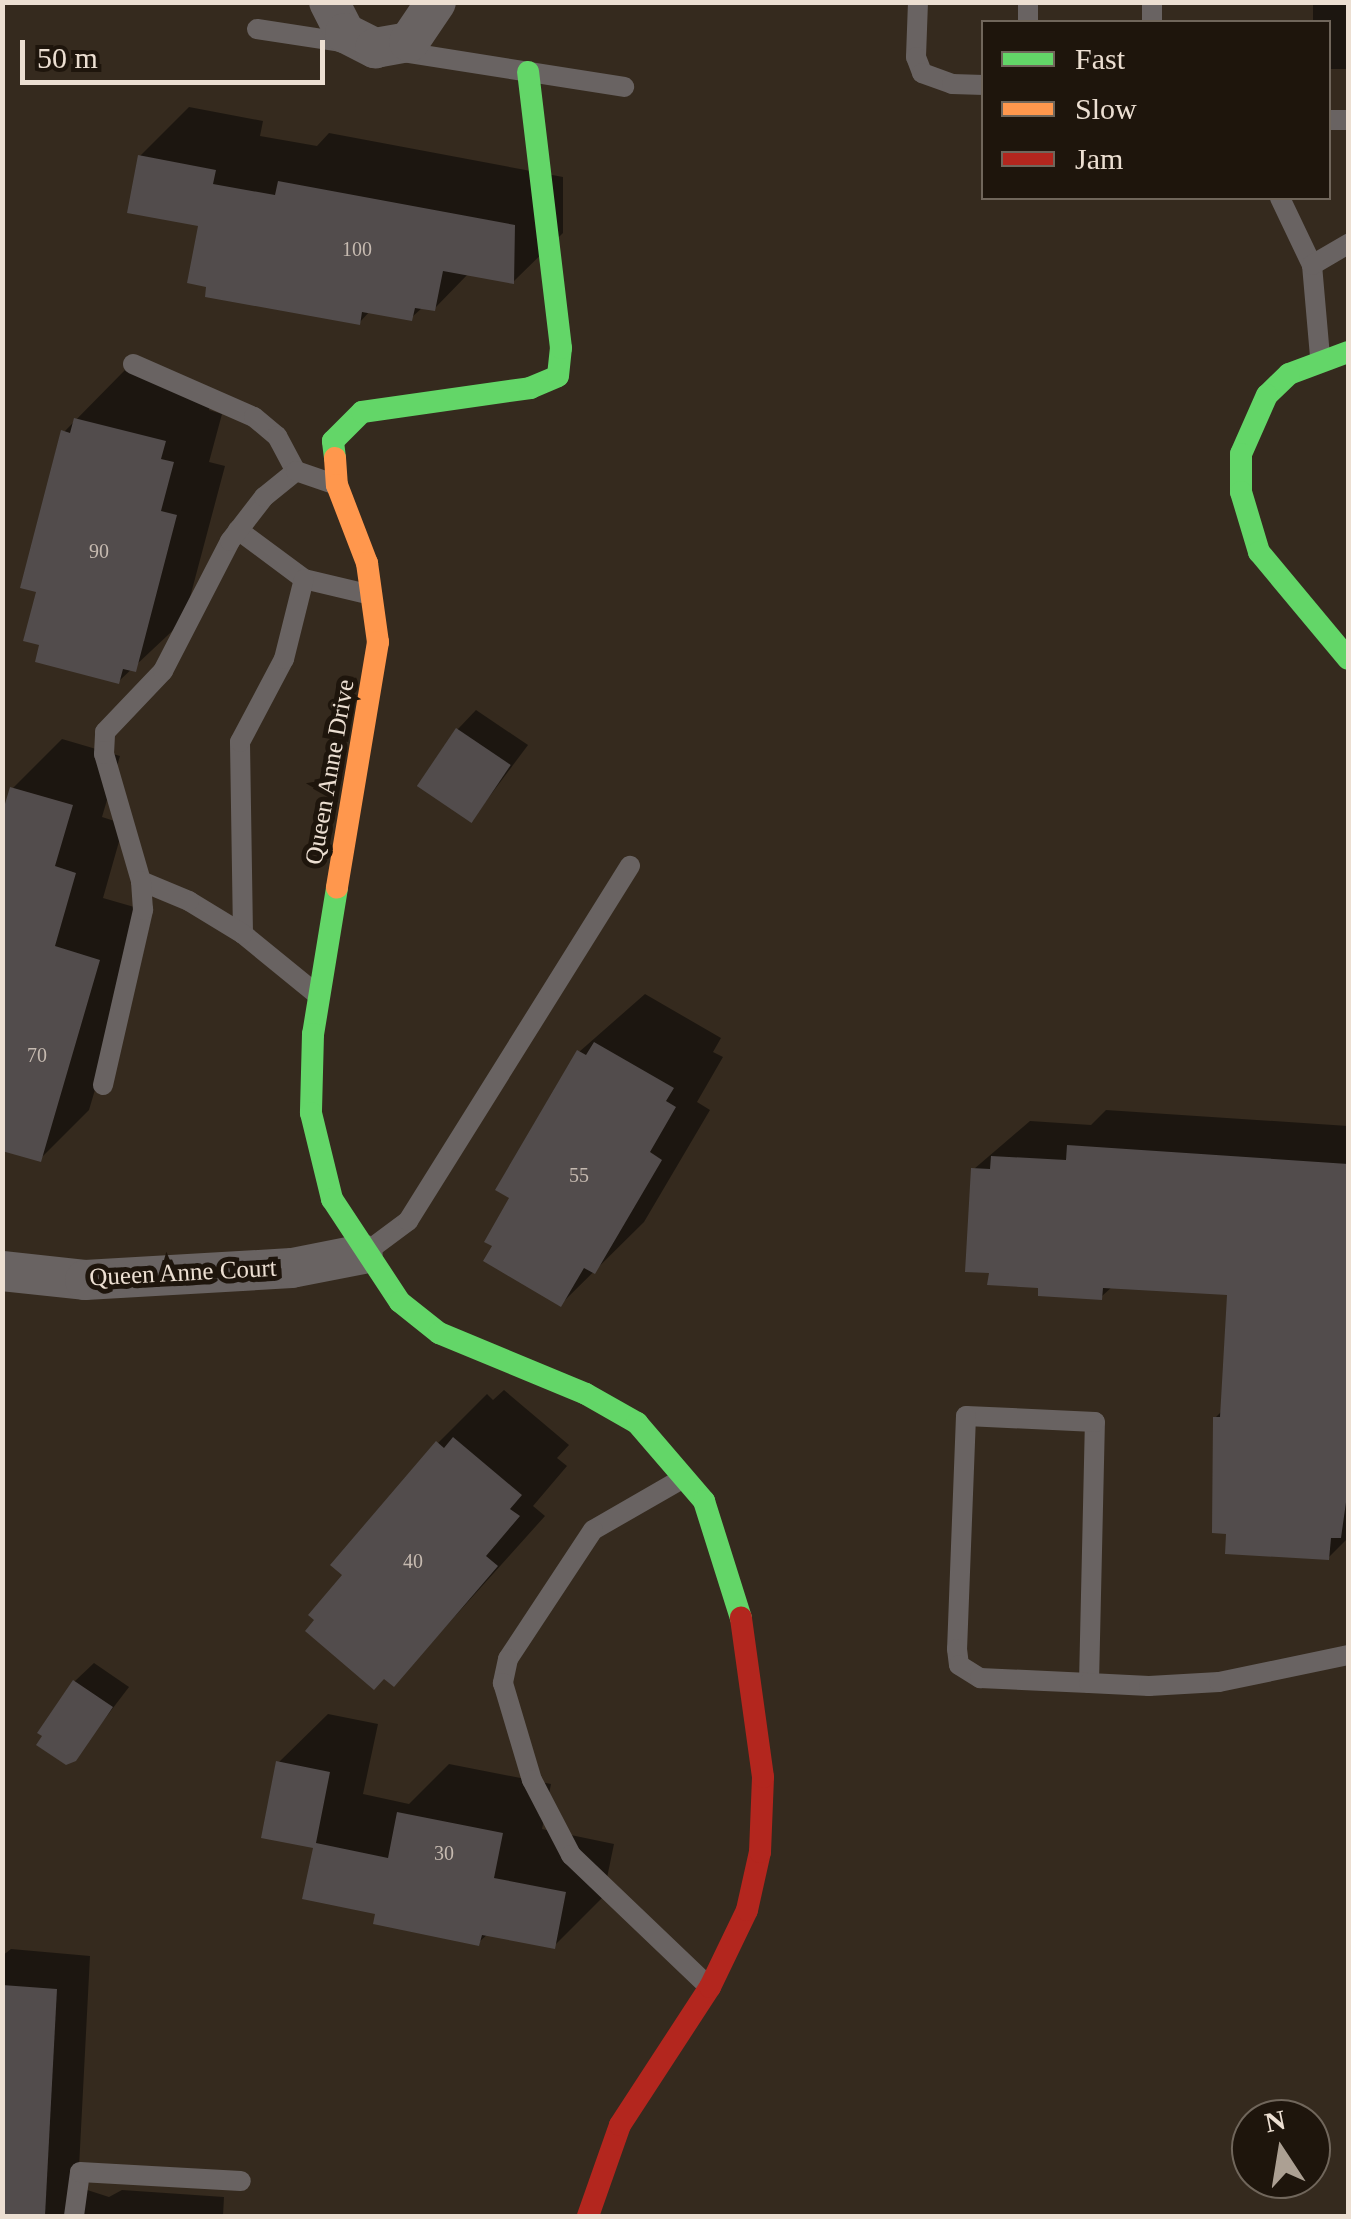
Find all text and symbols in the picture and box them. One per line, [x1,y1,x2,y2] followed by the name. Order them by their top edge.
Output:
[25,20,330,82] scale bar
[981,20,1331,200] legend
[37,41,98,74] text: 50 m
[1075,42,1125,75] text: Fast
[1075,92,1137,125] text: Slow
[1075,142,1123,175] text: Jam
[342,237,372,261] house number: 100
[89,539,109,563] house number: 90
[299,676,361,868] street label: Queen Anne Drive
[27,1043,47,1067] house number: 70
[569,1163,589,1187] house number: 55
[88,1253,278,1293] street label: Queen Anne Court
[403,1549,423,1573] house number: 40
[434,1841,454,1865] house number: 30
[1231,2099,1331,2199] north arrow
[1262,2104,1288,2138] text: N

